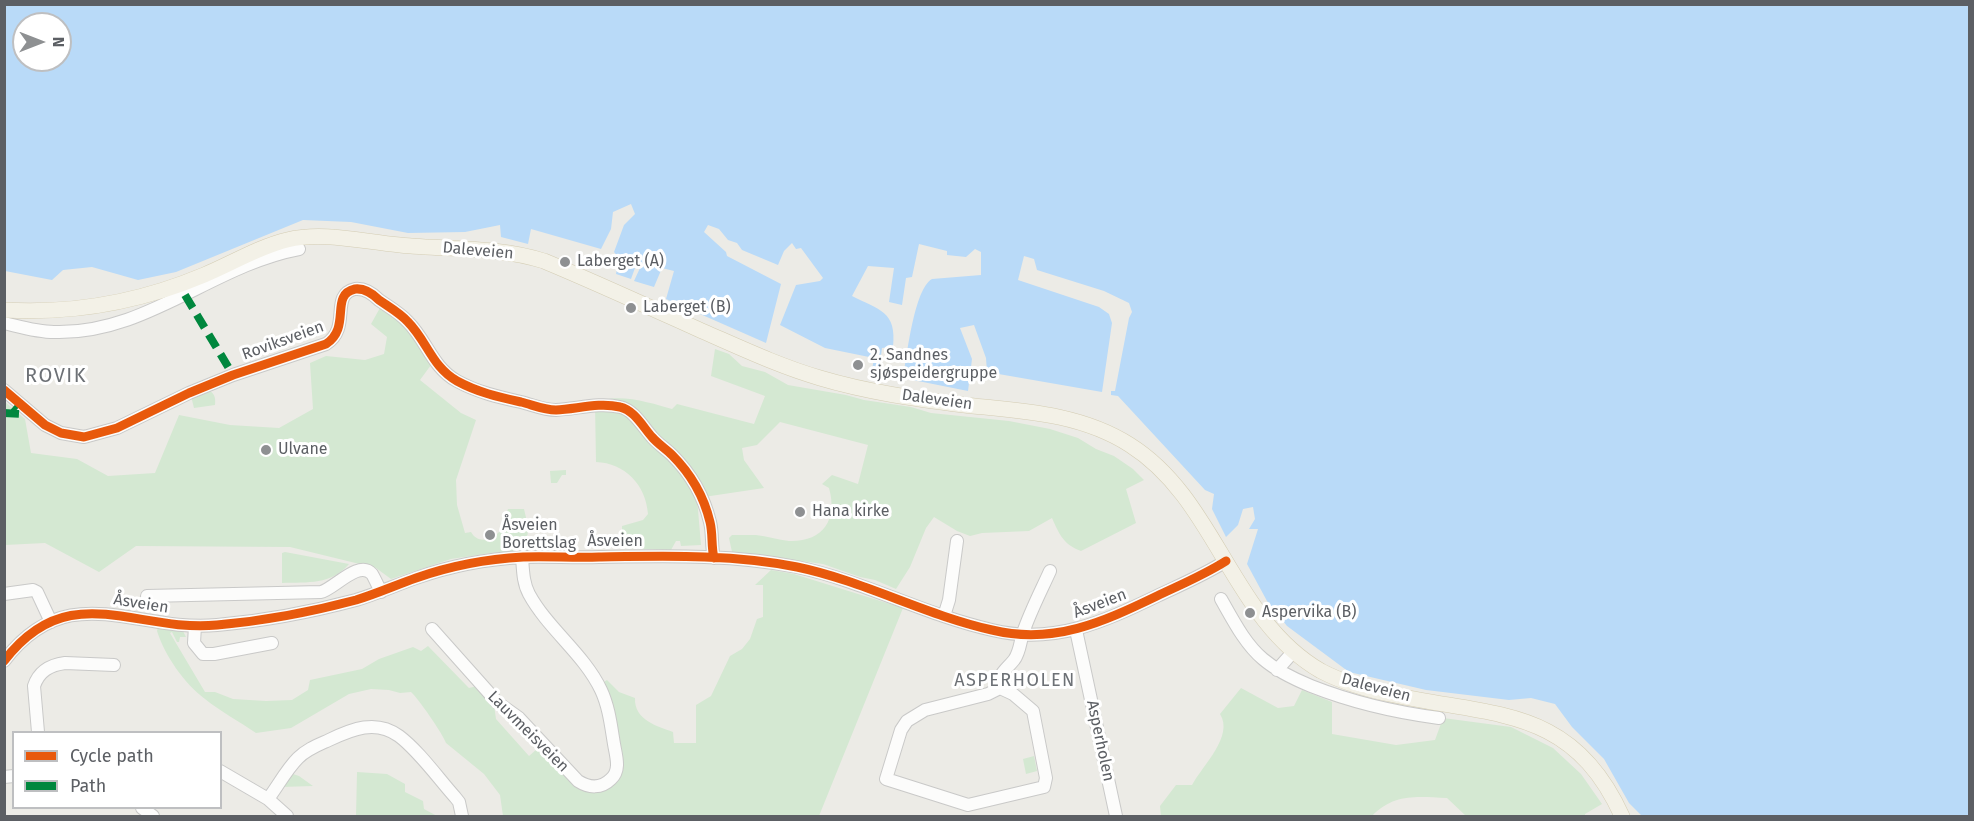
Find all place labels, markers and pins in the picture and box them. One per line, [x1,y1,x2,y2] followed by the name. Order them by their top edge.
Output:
[577,252,664,272] place label: Laberget (A)
[558,255,572,269] marker: Laberget (A)
[643,298,731,318] place label: Laberget (B)
[624,301,638,315] marker: Laberget (B)
[870,346,997,384] place label: 2. Sandnes sjøspeidergruppe
[851,358,865,372] marker: 2. Sandnes sjøspeidergruppe
[278,440,328,460] place label: Ulvane
[259,443,273,457] marker: Ulvane
[812,502,890,522] place label: Hana kirke
[793,505,807,519] marker: Hana kirke
[502,516,576,554] place label: Åsveien Borettslag
[483,528,497,542] marker: Åsveien Borettslag
[1262,603,1356,623] place label: Aspervika (B)
[1243,606,1257,620] marker: Aspervika (B)

